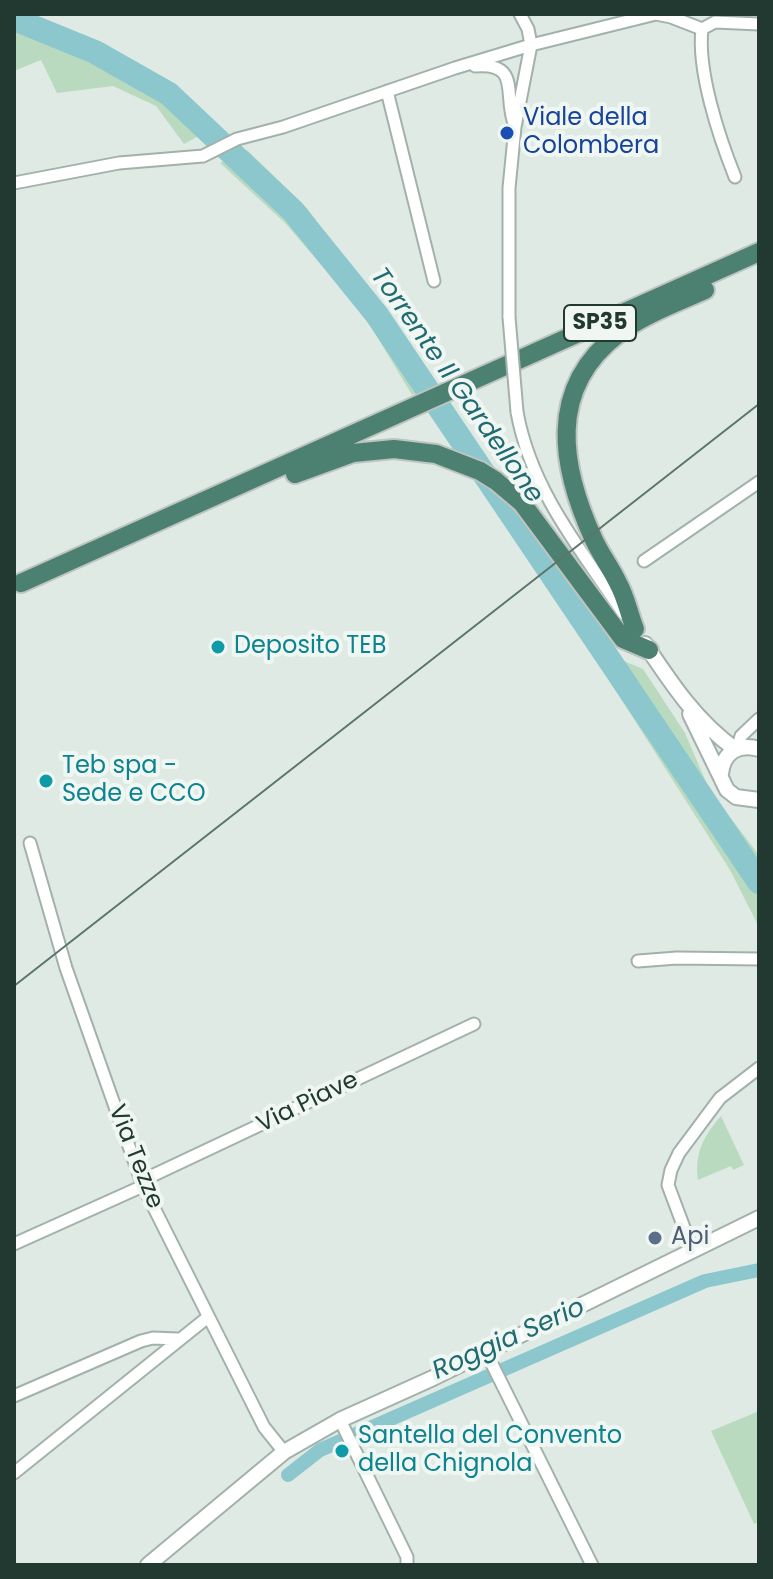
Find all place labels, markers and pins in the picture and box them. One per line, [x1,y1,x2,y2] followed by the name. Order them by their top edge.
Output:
[523,105,659,161] place label: Viale della Colombera
[498,124,516,142] marker: Viale della Colombera
[234,633,386,661] place label: Deposito TEB
[209,638,227,656] marker: Deposito TEB
[62,753,206,809] place label: Teb spa - Sede e CCO
[37,772,55,790] marker: Teb spa - Sede e CCO
[671,1224,709,1252] place label: Api
[646,1229,664,1247] marker: Api
[358,1423,622,1479] place label: Santella del Convento della Chignola
[333,1442,351,1460] marker: Santella del Convento della Chignola

